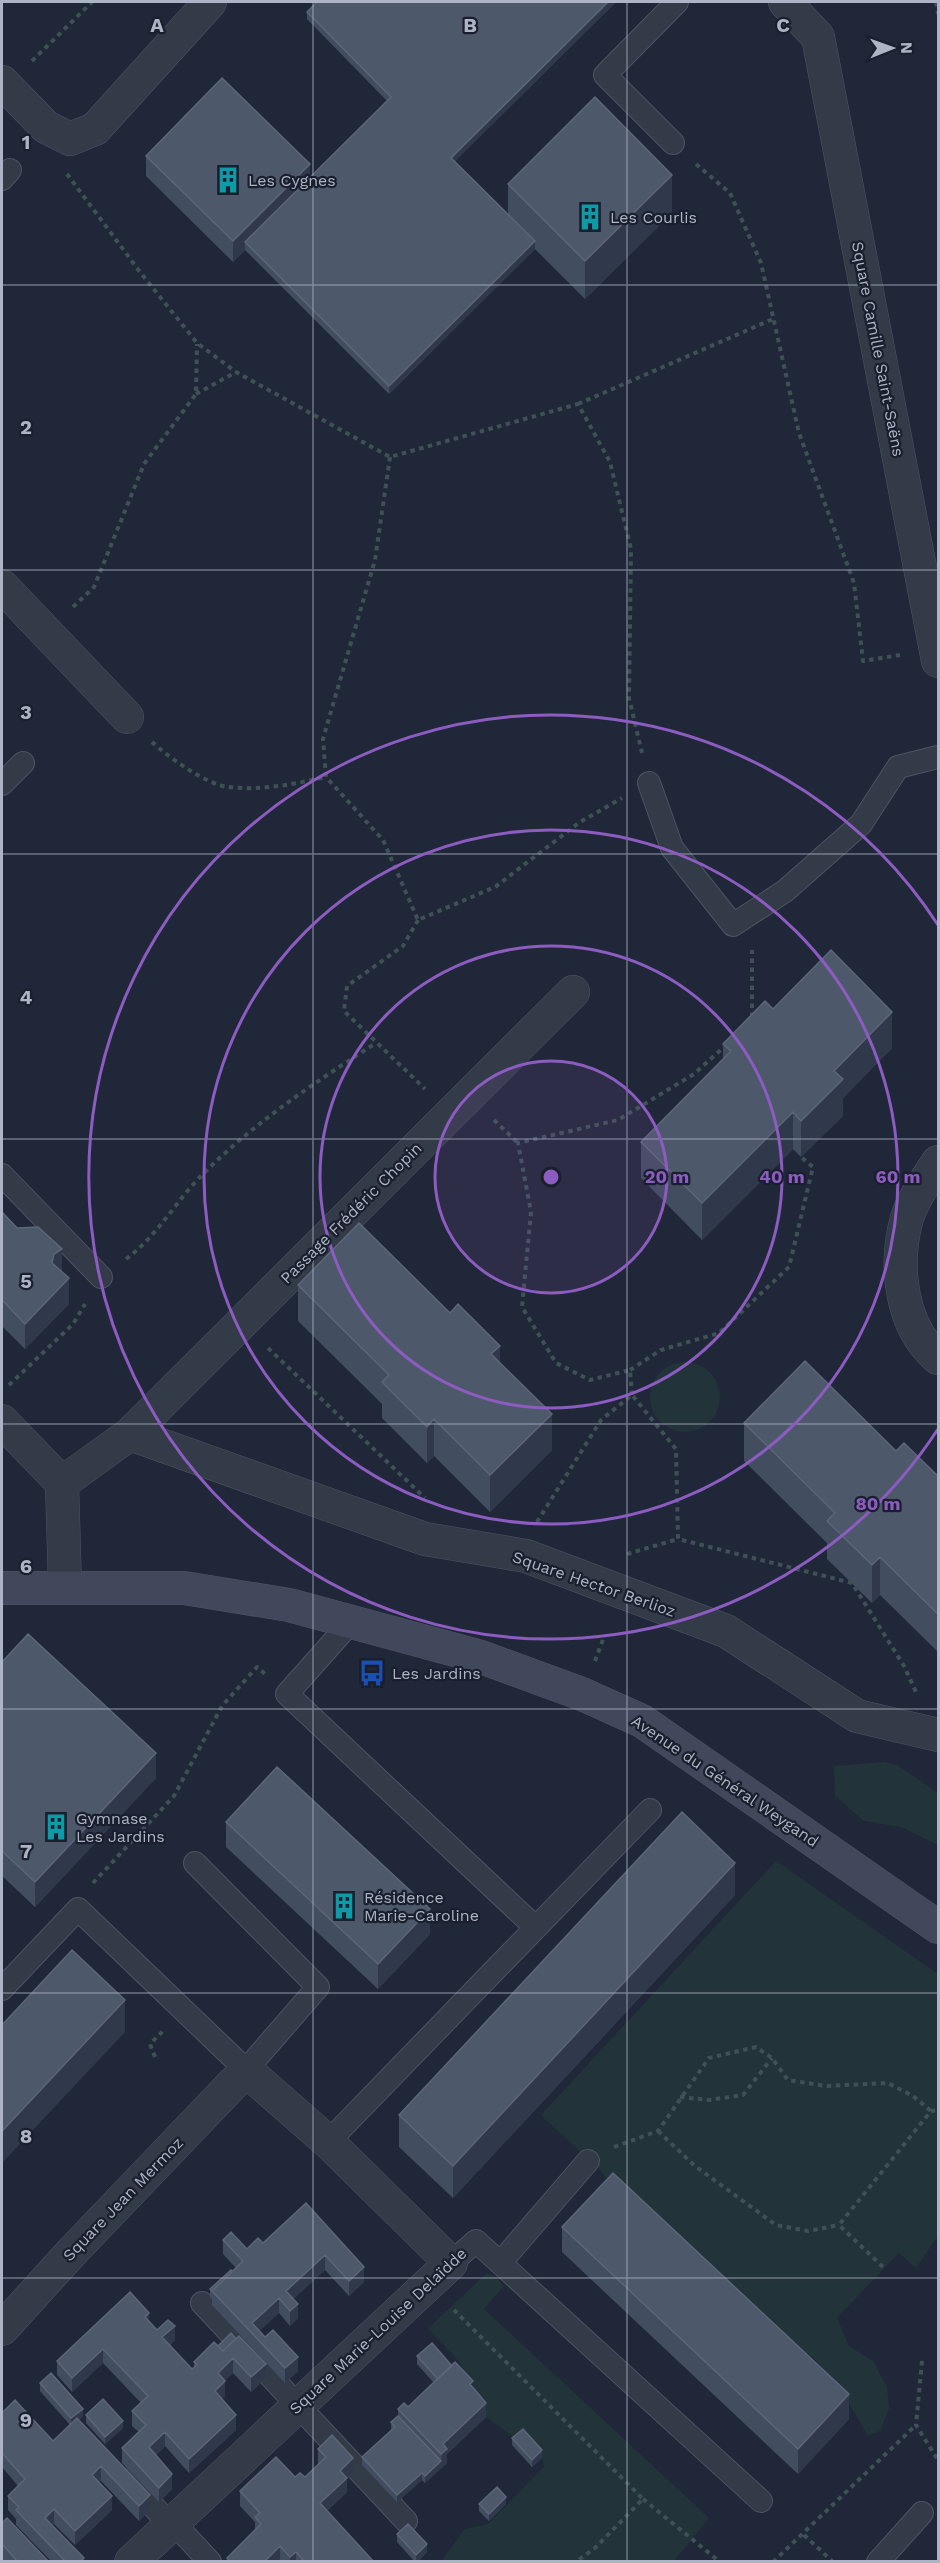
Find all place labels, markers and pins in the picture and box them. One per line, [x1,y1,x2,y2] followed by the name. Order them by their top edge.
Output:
[213,165,243,195] building icon: Les Cygnes
[248,171,336,190] place label: Les Cygnes
[575,202,605,232] building icon: Les Courlis
[610,208,697,227] place label: Les Courlis
[541,1167,561,1187] centre of rings
[357,1658,387,1688] bus stop icon: Les Jardins
[392,1664,481,1683] place label: Les Jardins
[76,1809,165,1846] place label: Gymnase Les Jardins
[41,1812,71,1842] building icon: Gymnase Les Jardins
[364,1888,479,1925] place label: Résidence Marie-Caroline
[329,1891,359,1921] building icon: Résidence Marie-Caroline

